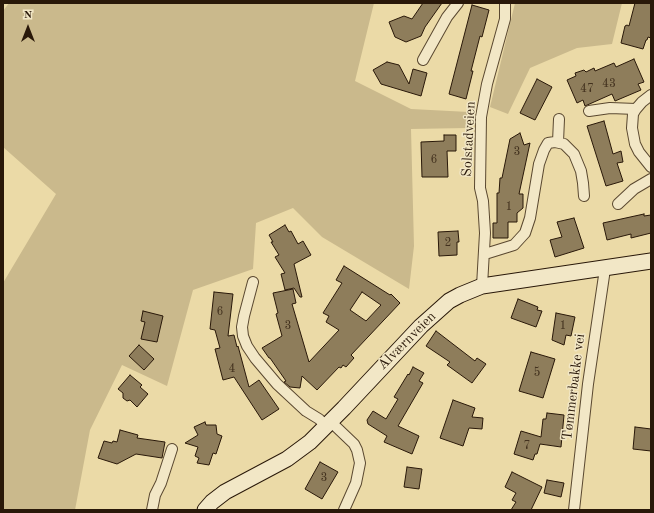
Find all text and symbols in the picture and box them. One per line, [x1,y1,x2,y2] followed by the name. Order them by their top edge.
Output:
[8,8,48,48] north arrow
[24,10,32,21] text: N
[602,77,616,91] house number: 43
[580,82,594,96] house number: 47
[459,101,479,177] street label: Solstadveien
[514,145,520,159] house number: 3
[431,153,437,167] house number: 6
[506,200,512,214] house number: 1
[445,236,451,250] house number: 2
[217,305,223,319] house number: 6
[374,308,440,374] street label: Alværnveien
[285,319,291,333] house number: 3
[560,319,566,333] house number: 1
[559,333,589,441] street label: Tømmerbakke vei
[229,362,235,376] house number: 4
[534,366,540,380] house number: 5
[524,439,530,453] house number: 7
[321,471,327,485] house number: 3

